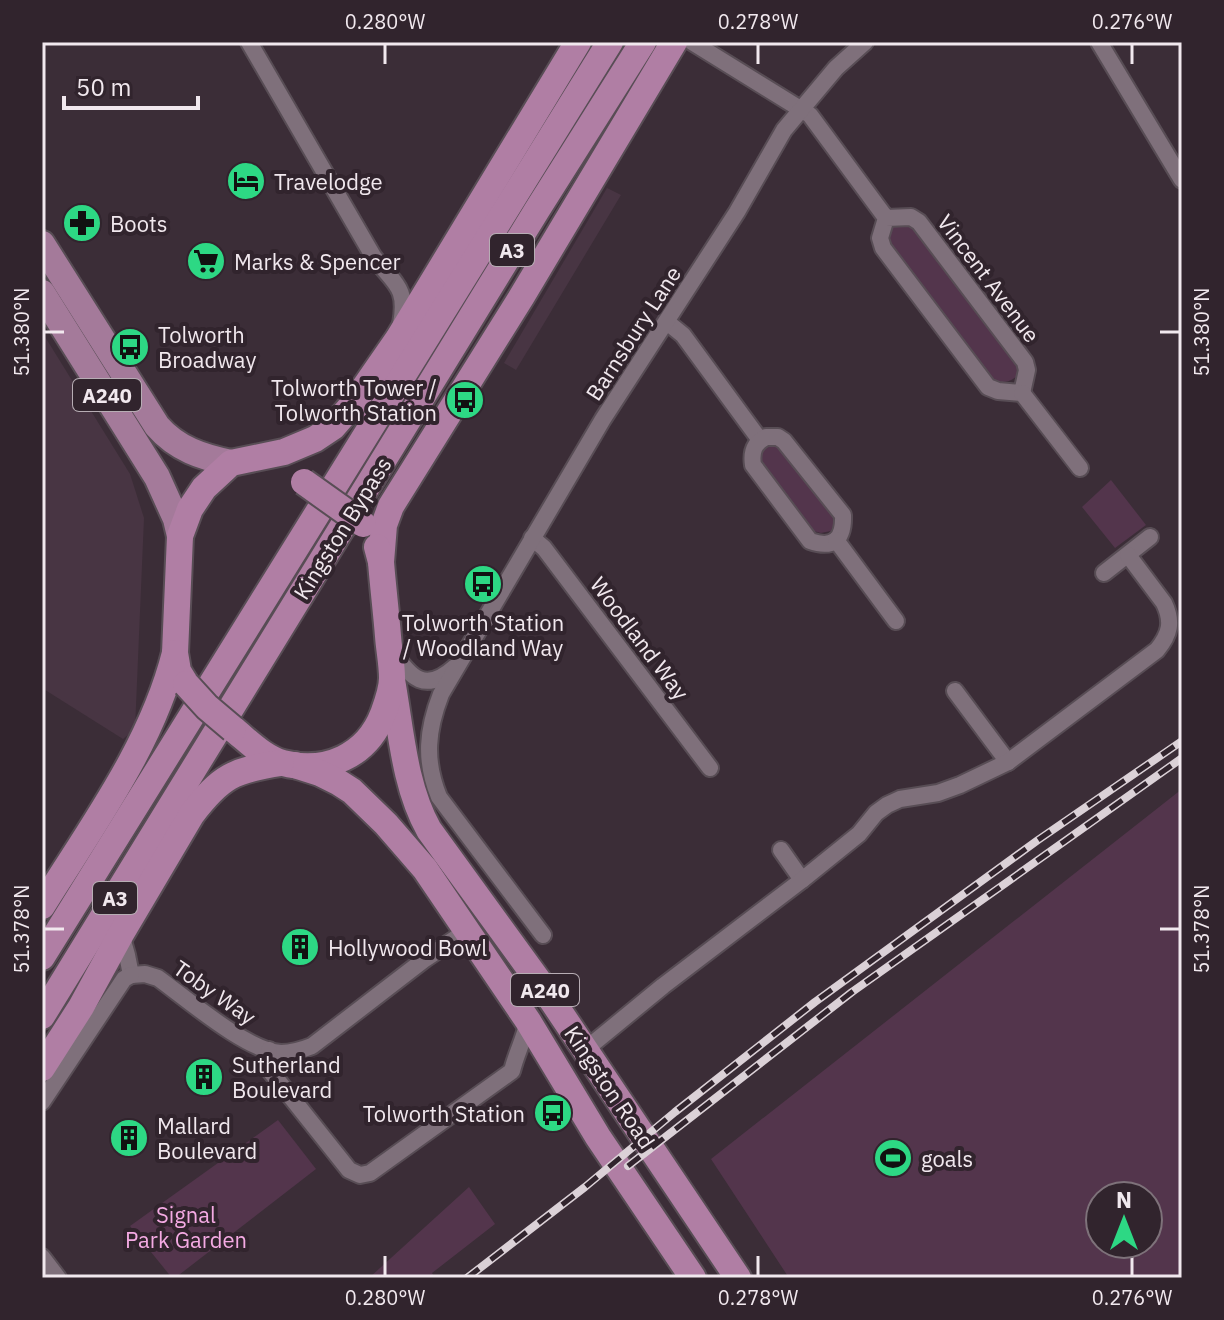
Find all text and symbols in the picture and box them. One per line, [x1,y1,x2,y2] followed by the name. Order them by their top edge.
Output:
[345,8,425,35] text: 0.280°W
[718,8,798,35] text: 0.278°W
[1092,8,1172,35] text: 0.276°W
[64,60,198,110] scale bar
[76,71,131,103] text: 50 m
[225,160,267,202] hotel icon: Travelodge
[274,167,383,196] place label: Travelodge
[61,202,103,244] pharmacy icon: Boots
[931,208,1047,348] street label: Vincent Avenue
[110,209,167,238] place label: Boots
[490,234,534,266] road number: A3
[185,240,227,282] supermarket icon: Marks & Spencer
[234,247,401,276] place label: Marks & Spencer
[579,260,687,406] street label: Barnsbury Lane
[8,288,35,376] text: 51.380°N
[1188,288,1215,376] text: 51.380°N
[158,320,256,374] place label: Tolworth Broadway
[109,326,151,368] bus stop icon: Tolworth Broadway
[271,373,437,427] place label: Tolworth Tower / Tolworth Station
[73,379,141,411] road number: A240
[444,379,486,421] bus stop icon: Tolworth Tower / Tolworth Station
[287,451,397,605] street label: Kingston Bypass
[462,563,504,605] bus stop icon: Tolworth Station / Woodland Way
[584,571,696,705] street label: Woodland Way
[402,608,564,662] place label: Tolworth Station / Woodland Way
[93,882,137,914] road number: A3
[8,885,35,973] text: 51.378°N
[1188,885,1215,973] text: 51.378°N
[279,926,321,968] building icon: Hollywood Bowl
[328,933,487,962] place label: Hollywood Bowl
[168,953,262,1031] street label: Toby Way
[511,974,579,1006] road number: A240
[558,1020,662,1154] street label: Kingston Road
[232,1050,341,1104] place label: Sutherland Boulevard
[183,1056,225,1098] building icon: Sutherland Boulevard
[532,1092,574,1134] bus stop icon: Tolworth Station
[363,1099,525,1128] place label: Tolworth Station
[157,1111,257,1165] place label: Mallard Boulevard
[108,1117,150,1159] building icon: Mallard Boulevard
[872,1137,914,1179] sports icon: goals
[921,1144,973,1173] place label: goals
[1084,1180,1164,1260] north arrow
[1116,1185,1132,1214] text: N
[125,1200,247,1254] park label: Signal Park Garden
[345,1284,425,1311] text: 0.280°W
[718,1284,798,1311] text: 0.278°W
[1092,1284,1172,1311] text: 0.276°W

